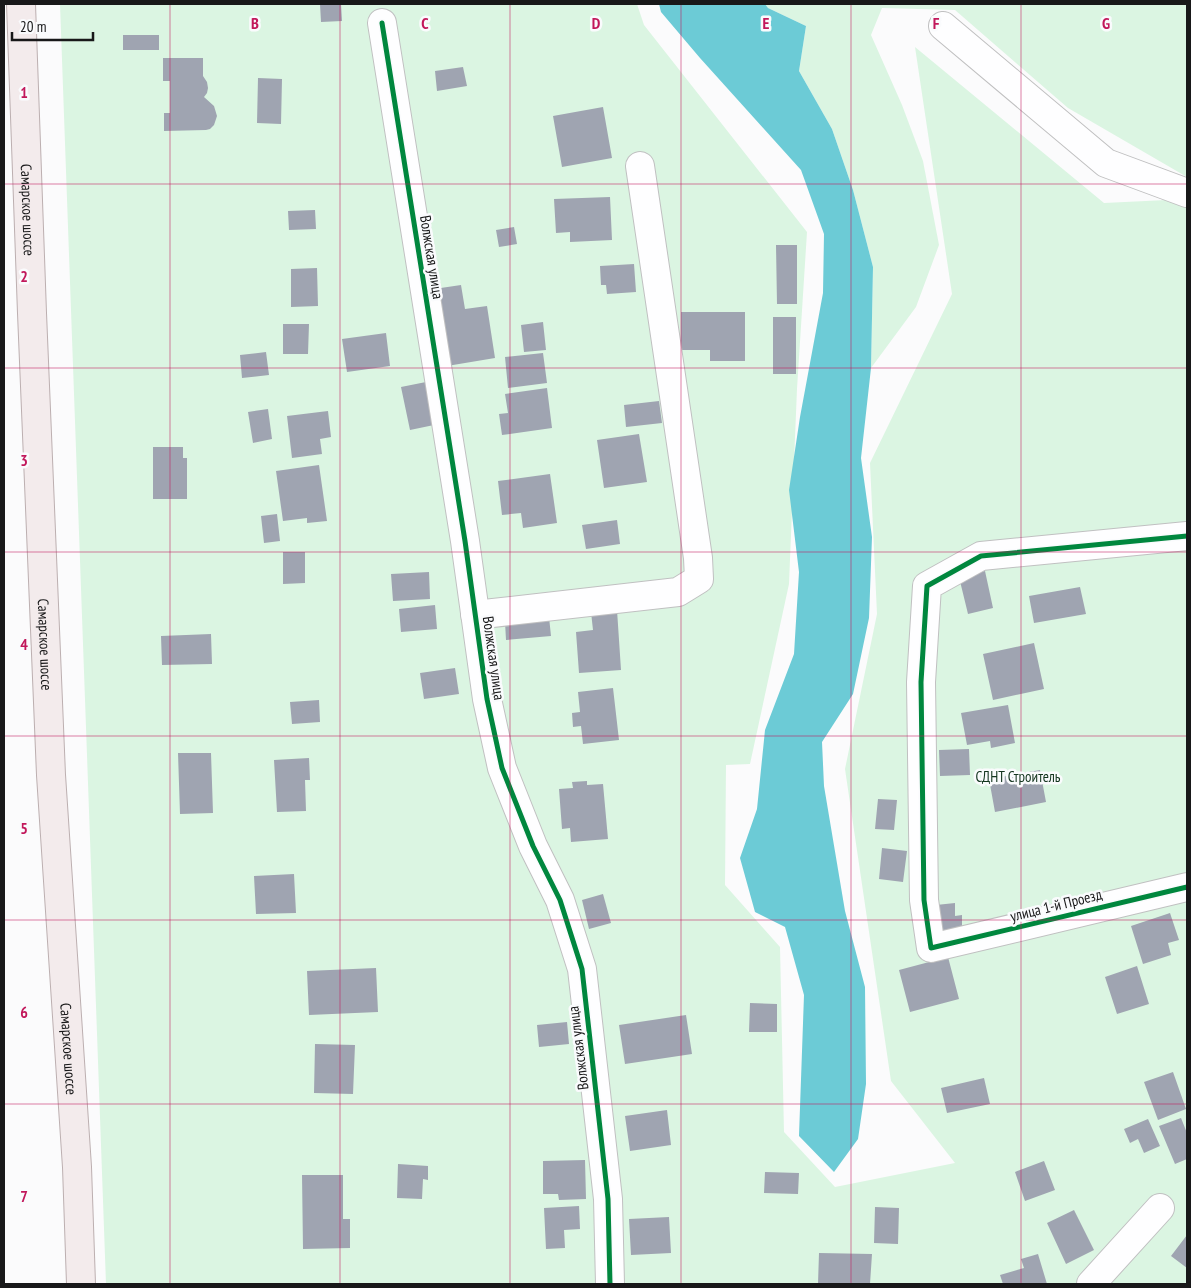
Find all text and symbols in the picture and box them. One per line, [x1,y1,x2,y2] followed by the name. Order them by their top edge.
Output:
[12,10,94,42] scale bar
[251,13,259,33] text: B
[421,13,429,33] text: C
[592,13,601,33] text: D
[763,13,770,33] text: E
[933,13,940,33] text: F
[1102,13,1110,33] text: G
[20,17,46,36] text: 20 m
[20,82,28,102] text: 1
[17,164,39,256] street label: Самарское шоссе
[416,214,448,300] street label: Волжская улица
[20,266,28,286] text: 2
[20,450,28,470] text: 3
[34,598,57,691] street label: Самарское шоссе
[479,615,509,701] street label: Волжская улица
[20,634,28,654] text: 4
[975,767,1061,786] park label: СДНТ Строитель
[20,818,28,838] text: 5
[1008,884,1104,926] street label: улица 1-й Проезд
[20,1002,28,1022] text: 6
[57,1002,82,1095] street label: Самарское шоссе
[563,1005,593,1091] street label: Волжская улица
[20,1186,28,1206] text: 7

